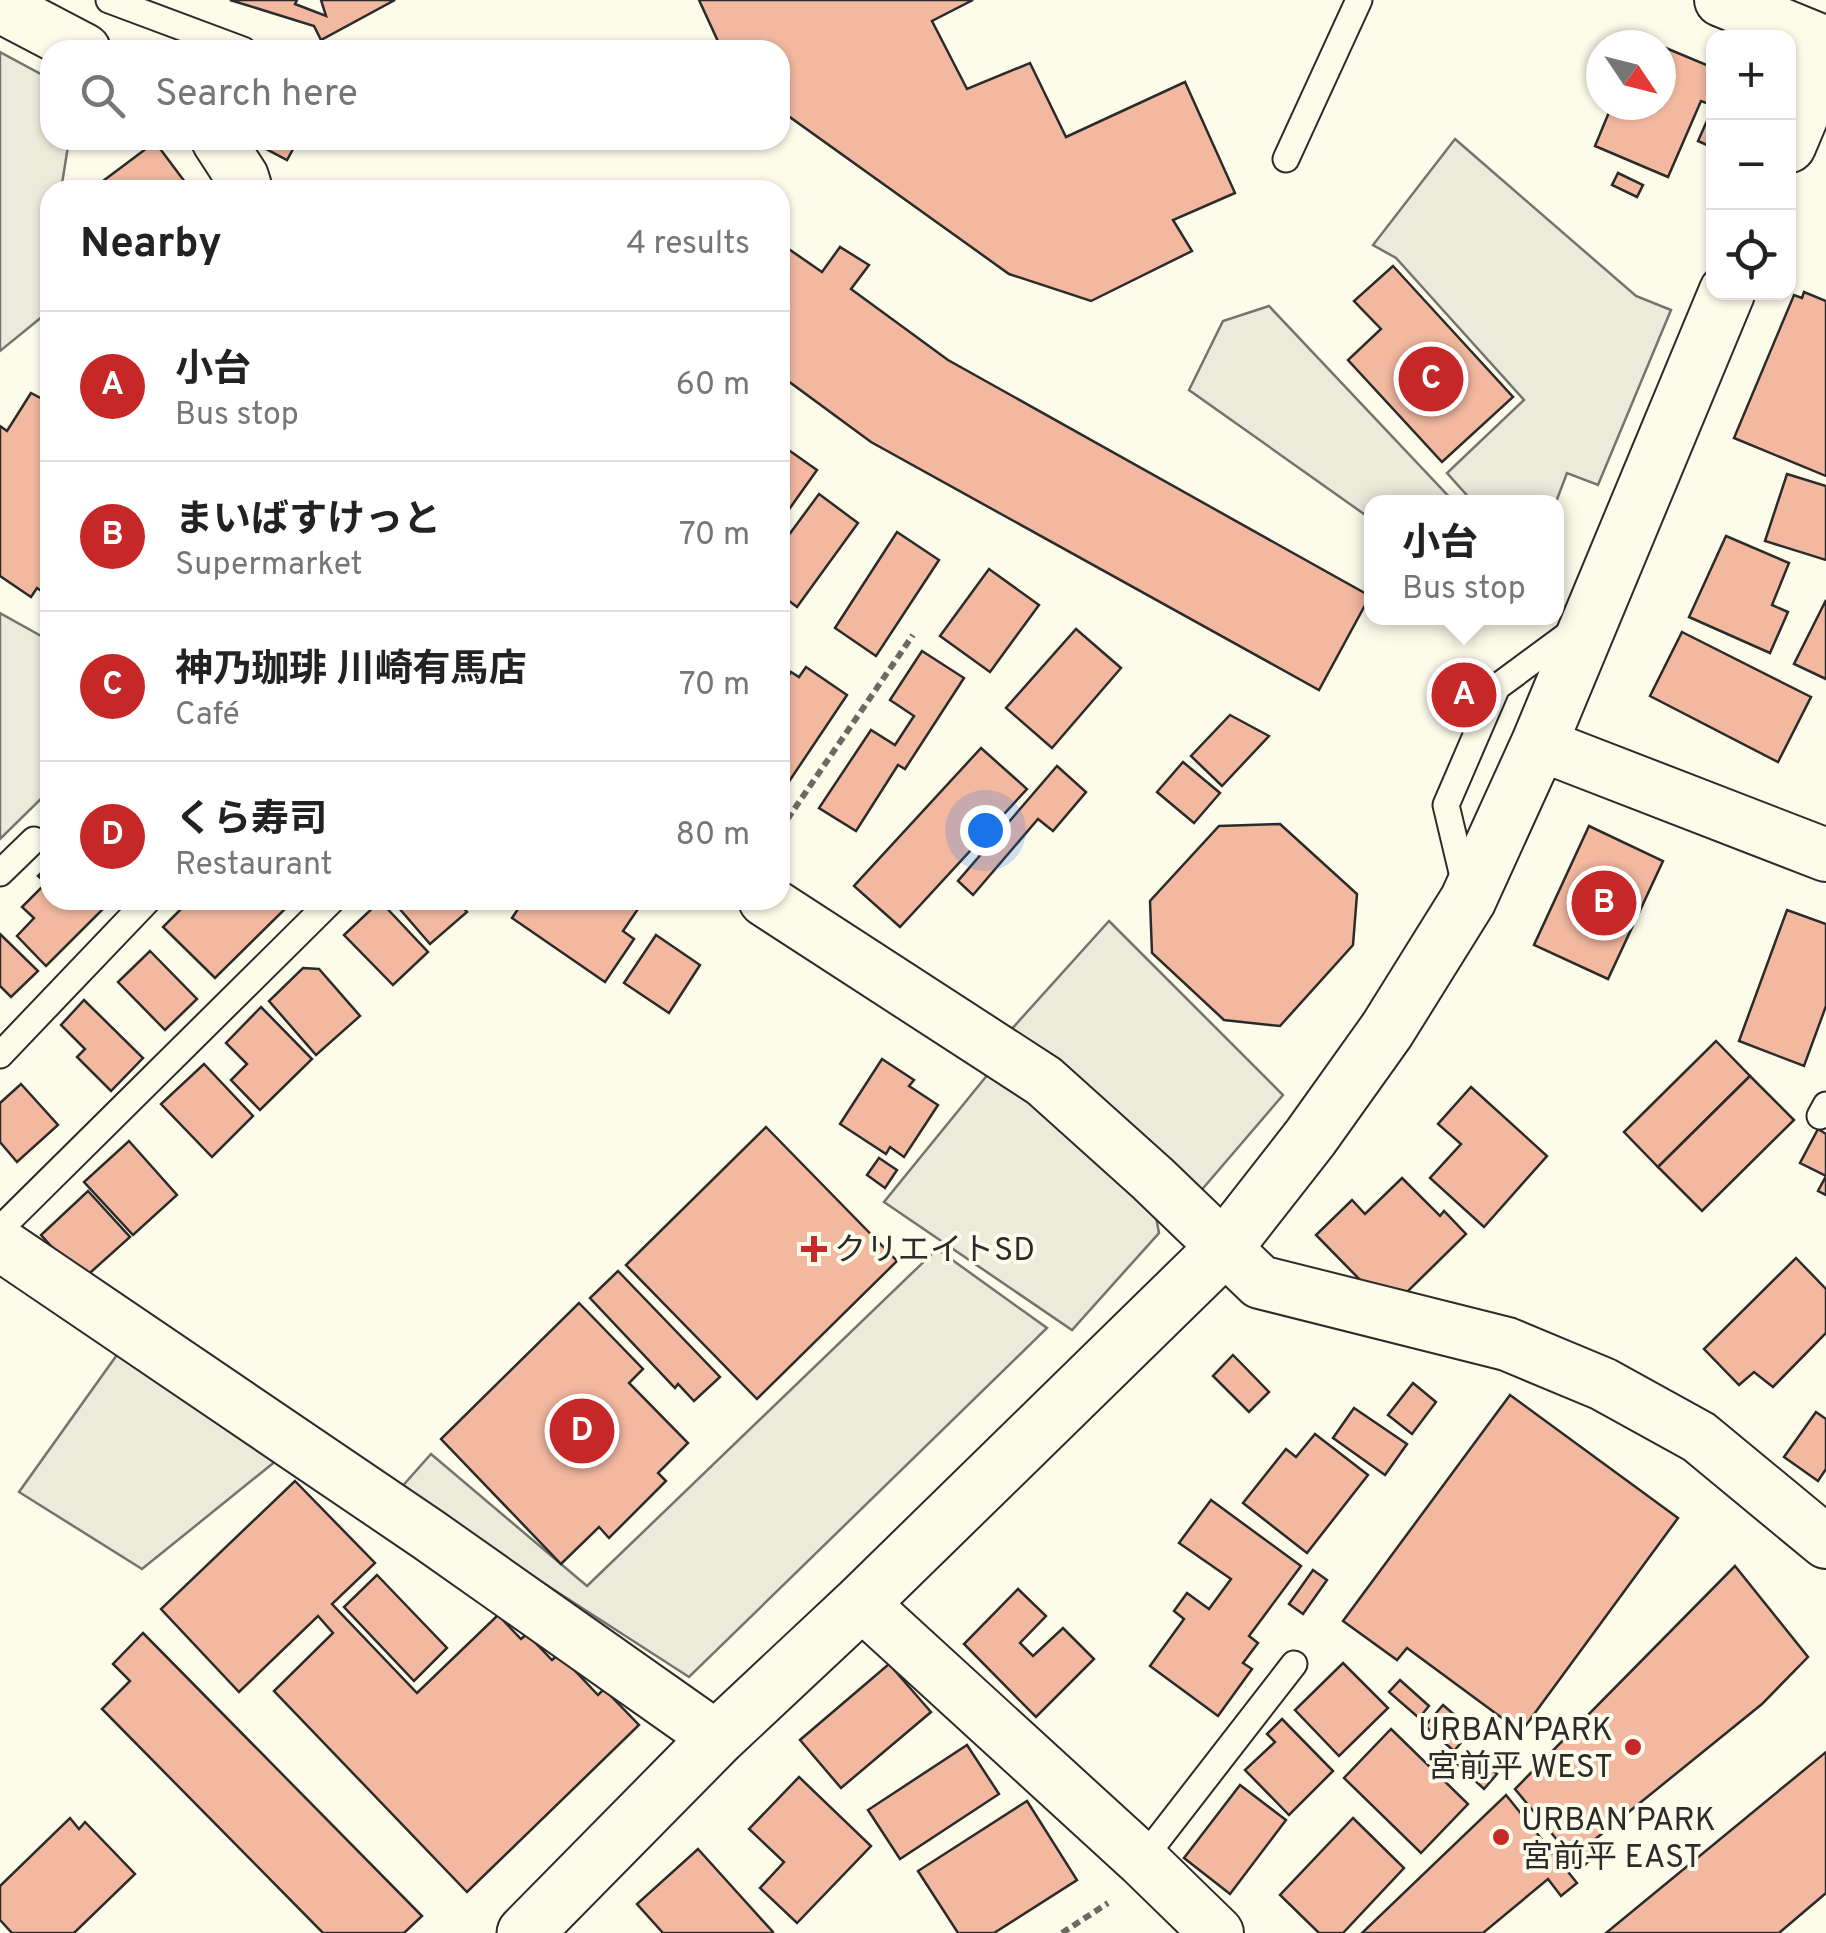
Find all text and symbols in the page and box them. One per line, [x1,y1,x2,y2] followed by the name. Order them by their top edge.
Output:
[1586,30,1676,120] north arrow
[1706,30,1796,300] map controls
[1706,30,1796,120] button: +
[40,40,790,150] search box
[75,68,130,123] icon: search
[155,71,358,120] text: Search here
[1706,120,1796,210] button: −
[1706,210,1796,300] button: locate
[80,219,222,272] text: Nearby
[626,225,750,265] text: 4 results
[1398,342,1464,416] pin: C
[175,347,251,396] text: 小台
[101,366,124,406] text: A
[676,366,750,406] text: 60 m
[175,396,299,436] text: Bus stop
[1364,495,1564,625] popup
[175,497,441,546] text: まいばすけっと
[101,516,124,556] text: B
[679,516,750,556] text: 70 m
[1402,521,1478,570] text: 小台
[175,546,363,586] text: Supermarket
[1402,570,1526,610] text: Bus stop
[175,647,527,696] text: 神乃珈琲 川崎有馬店
[1432,658,1496,732] pin: A
[102,666,123,706] text: C
[679,666,750,706] text: 70 m
[175,696,240,736] text: Café
[175,797,327,846] text: くら寿司
[960,805,1011,856] your location
[101,816,124,856] text: D
[676,816,750,856] text: 80 m
[175,846,333,886] text: Restaurant
[1572,866,1636,940] pin: B
[834,1232,1035,1272] place label: クリエイトSD
[803,1238,825,1260] marker: クリエイトSD
[550,1394,614,1468] pin: D
[1418,1712,1613,1789] place label: URBAN PARK 宮前平 WEST
[1622,1736,1644,1758] marker: URBAN PARK 宮前平 WEST
[1521,1802,1716,1879] place label: URBAN PARK 宮前平 EAST
[1490,1826,1512,1848] marker: URBAN PARK 宮前平 EAST

